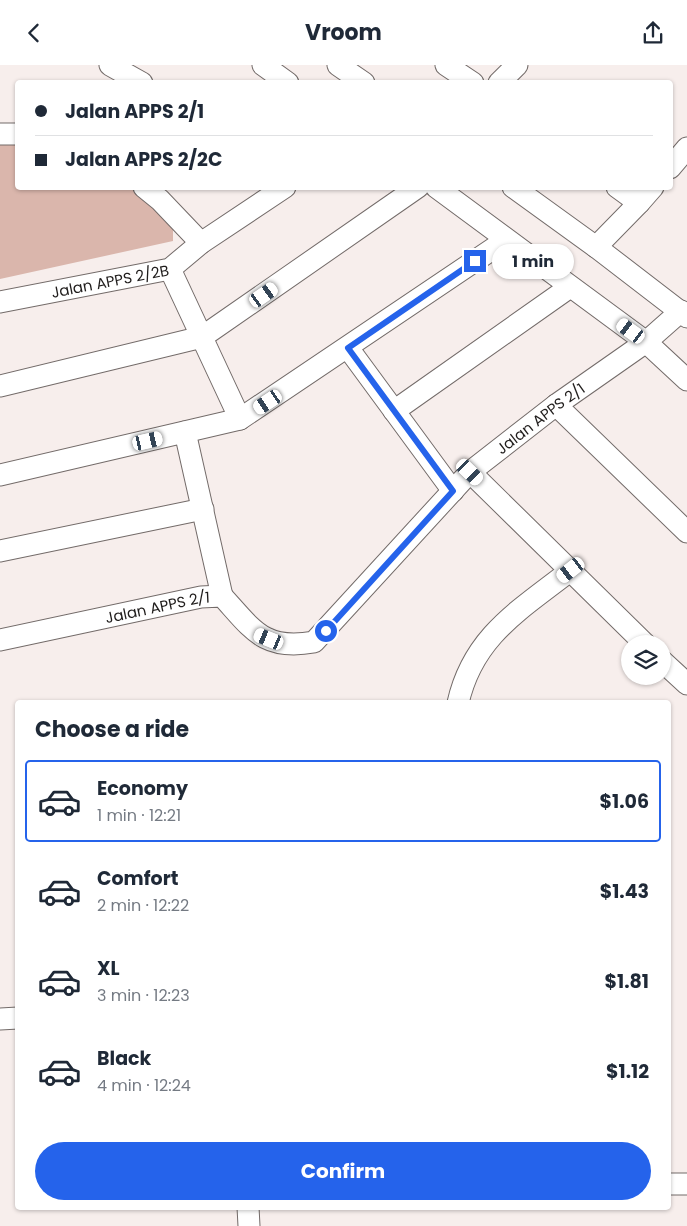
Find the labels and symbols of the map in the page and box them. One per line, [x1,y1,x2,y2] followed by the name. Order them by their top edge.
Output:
[492,243,575,279] callout: 1 min
[464,250,486,272] route end
[49,259,171,302] street label: Jalan APPS 2/2B
[247,280,280,310] car
[614,316,647,346] car
[491,378,589,459] street label: Jalan APPS 2/1
[251,387,284,417] car
[131,430,164,452] car
[453,456,486,488] car
[554,555,587,585] car
[103,586,210,628] street label: Jalan APPS 2/1
[315,620,337,642] route start
[252,626,285,652] car

